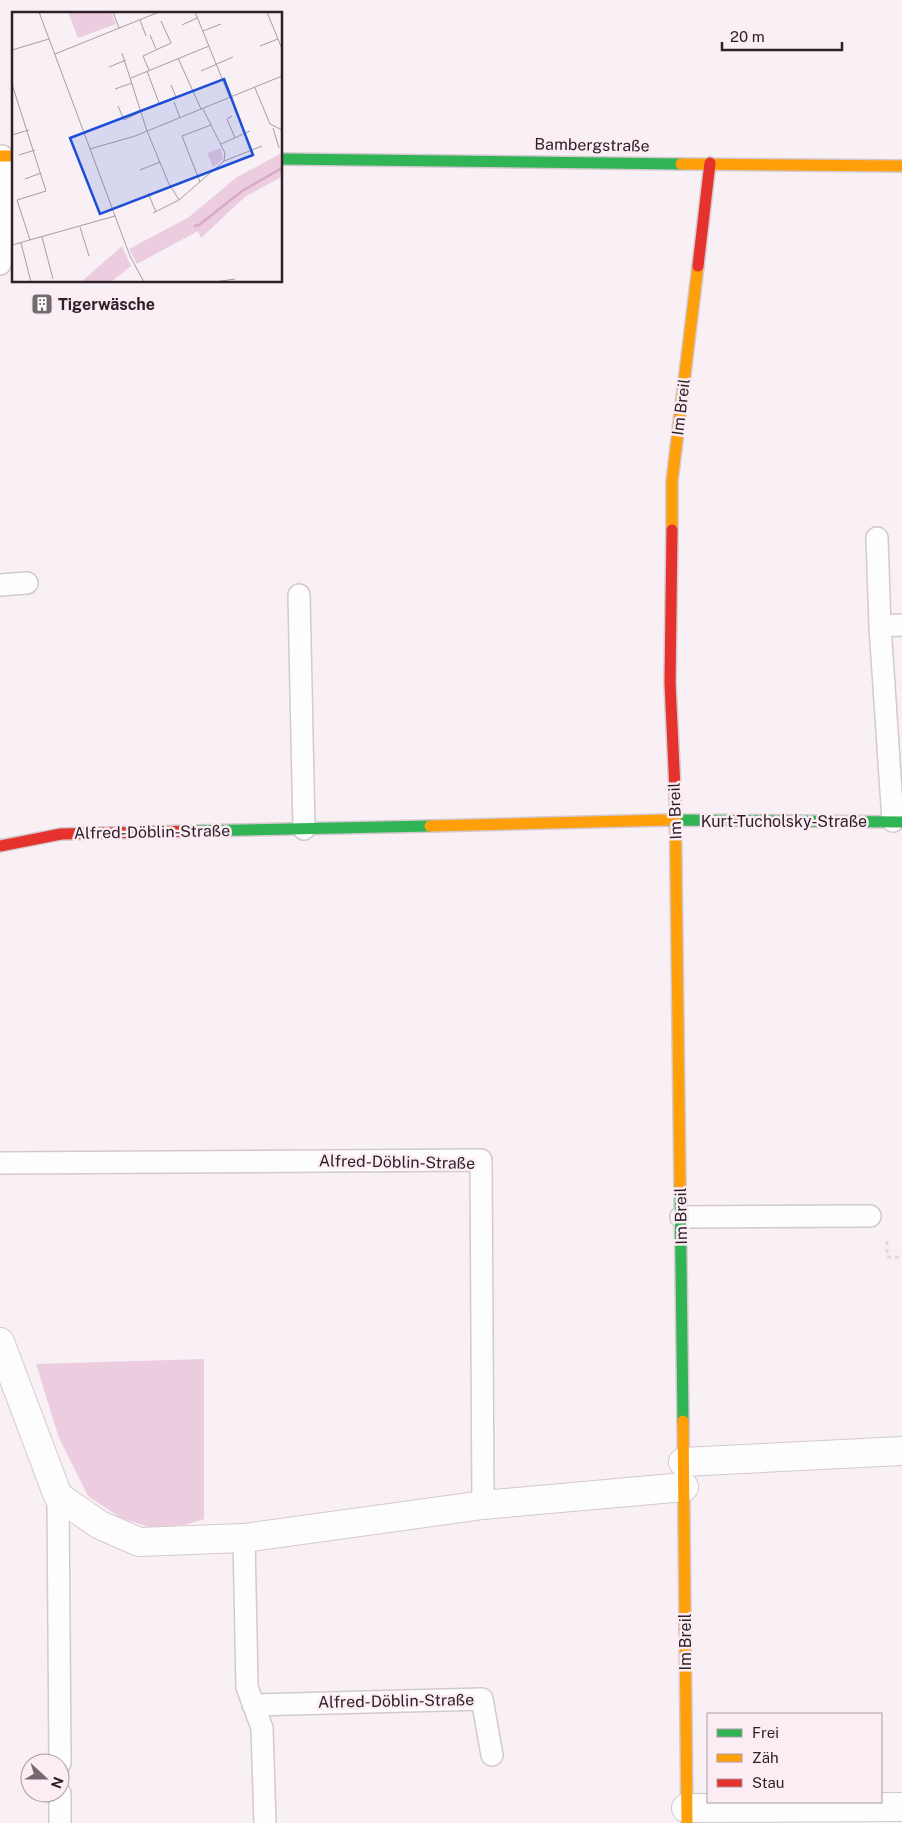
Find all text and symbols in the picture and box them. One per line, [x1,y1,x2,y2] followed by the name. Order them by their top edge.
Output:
[12,12,282,282] inset map
[722,20,842,52] scale bar
[730,28,765,45] text: 20 m
[534,134,650,156] street label: Bambergstraße
[30,292,54,316] building icon: Tigerwäsche
[58,295,155,314] place label: Tigerwäsche
[668,377,694,436] street label: Im Breil
[665,782,685,840] street label: Im Breil
[701,812,867,831] street label: Kurt-Tucholsky-Straße
[74,821,230,843] street label: Alfred-Döblin-Straße
[319,1151,475,1173] street label: Alfred-Döblin-Straße
[671,1187,691,1245] street label: Im Breil
[676,1613,695,1671] street label: Im Breil
[318,1690,474,1712] street label: Alfred-Döblin-Straße
[707,1713,882,1803] legend
[752,1724,779,1741] text: Frei
[752,1749,779,1766] text: Zäh
[20,1753,70,1803] north arrow
[752,1774,785,1791] text: Stau
[48,1775,67,1791] text: N

